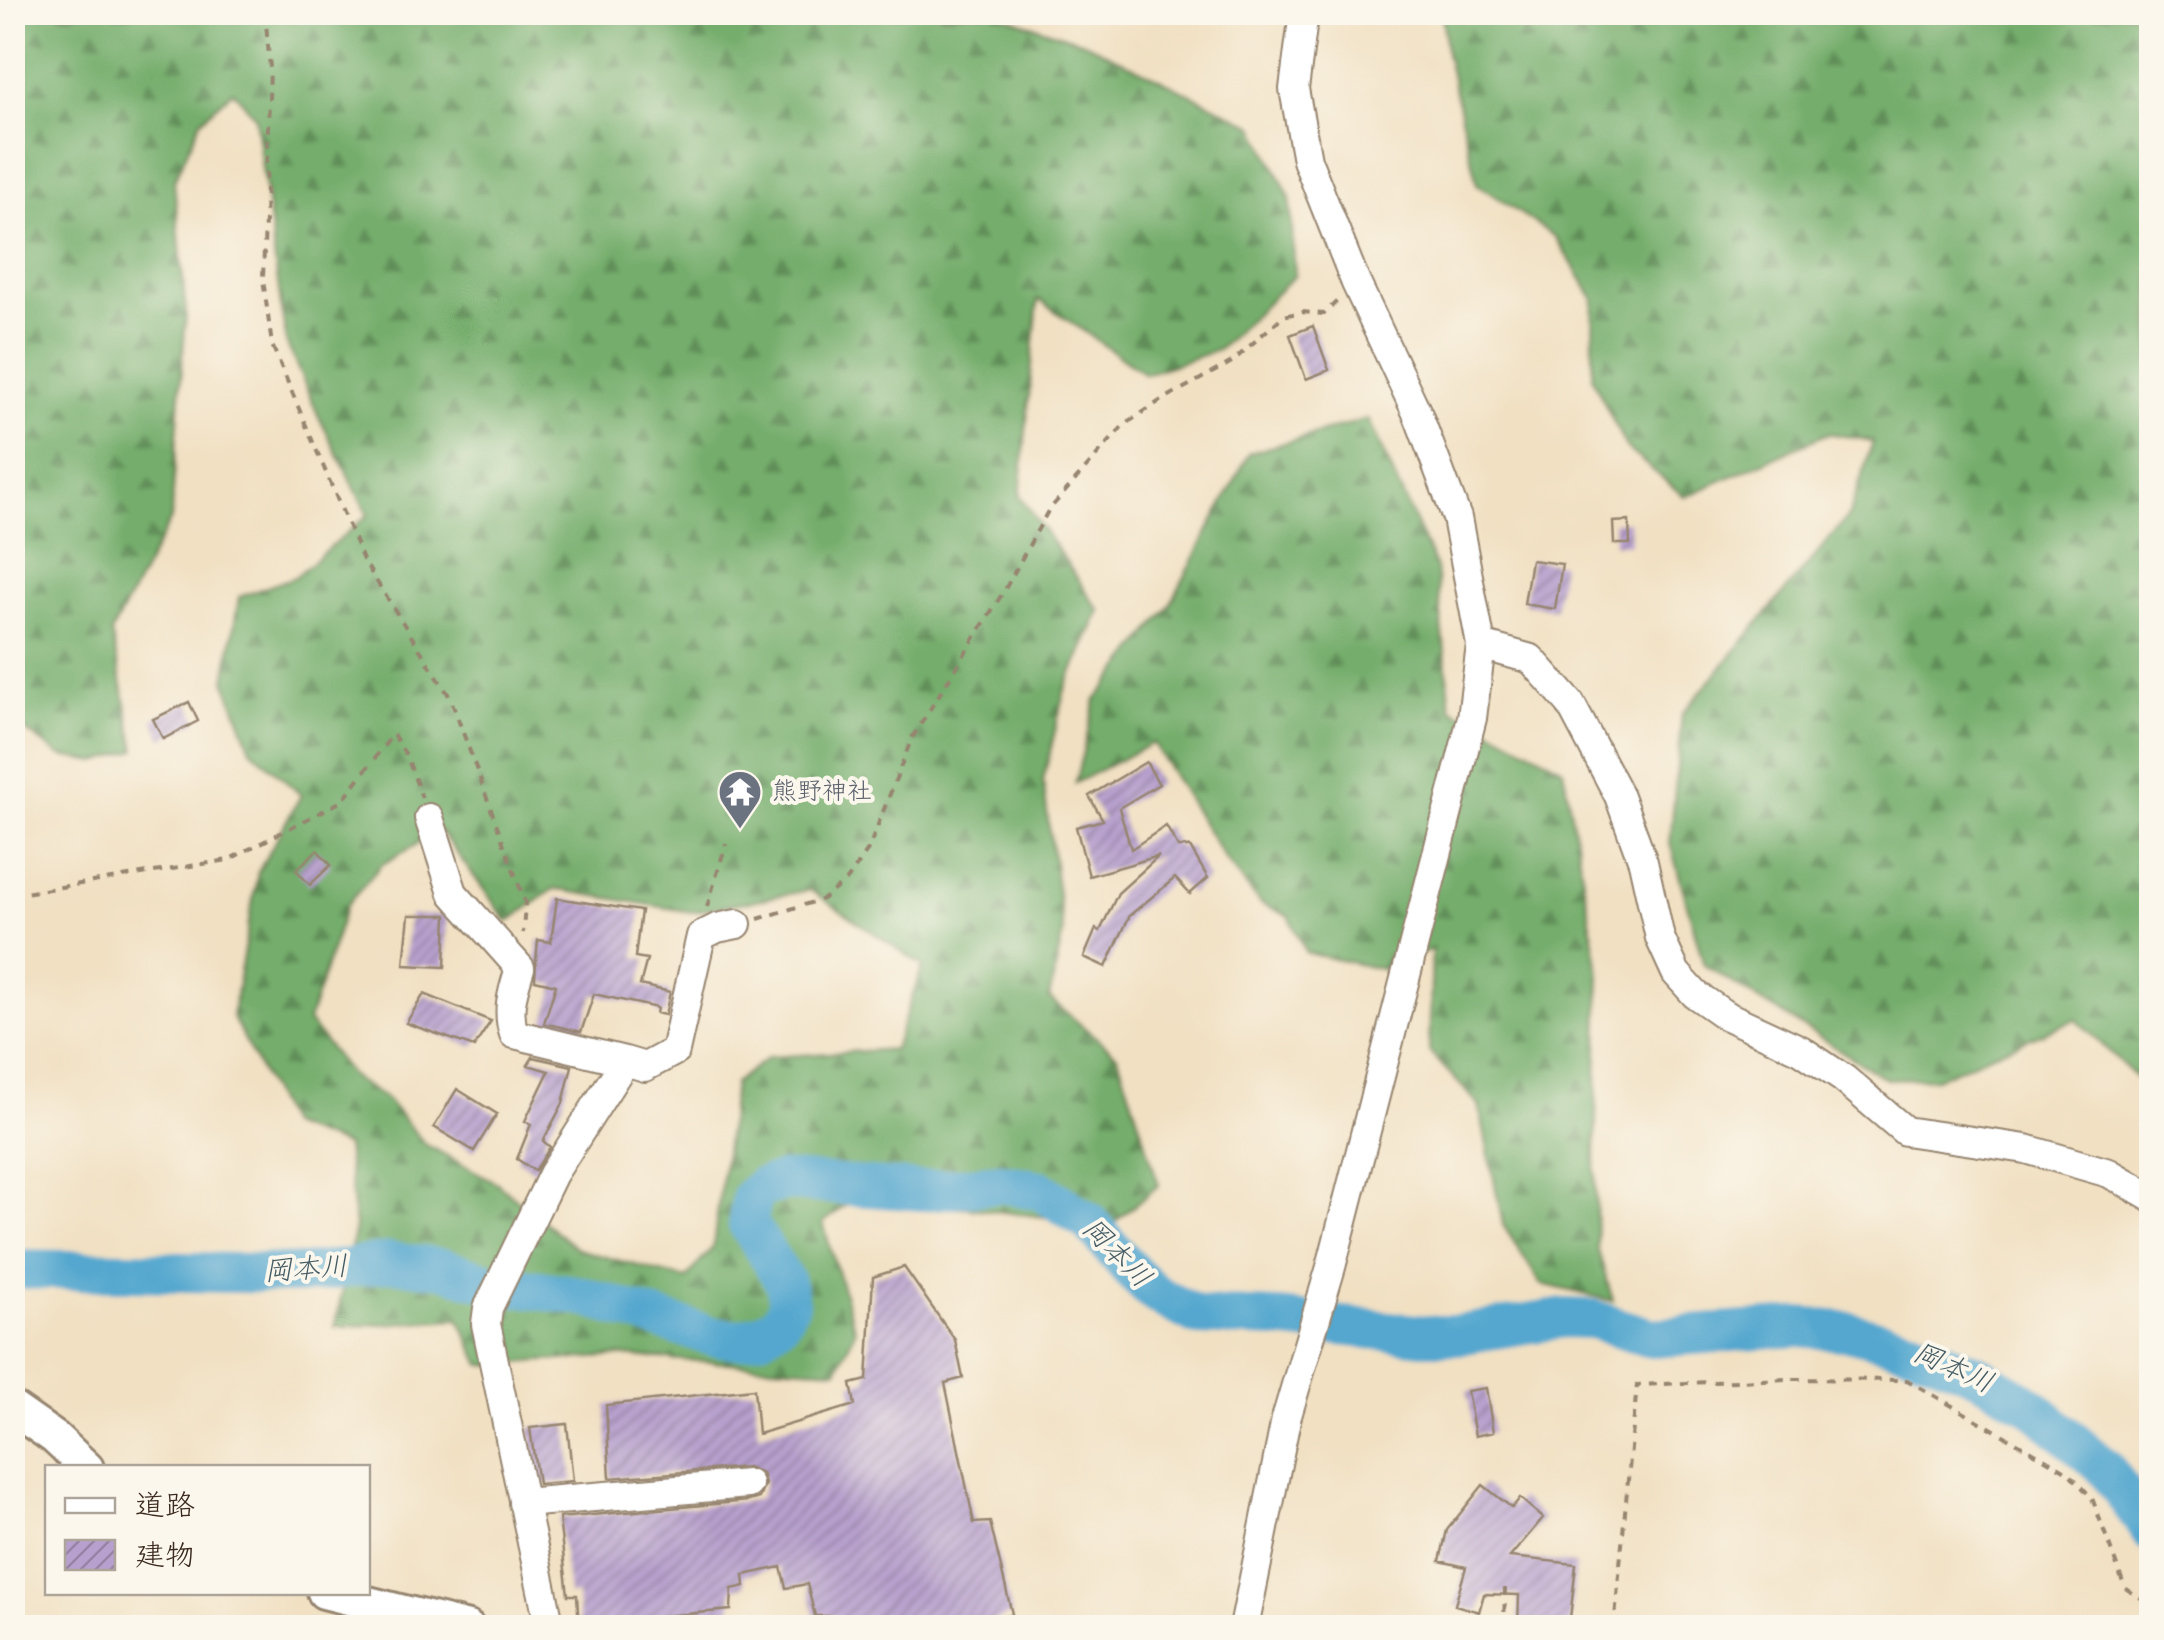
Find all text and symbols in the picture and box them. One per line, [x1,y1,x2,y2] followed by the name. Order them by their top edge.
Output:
[717,769,763,830] temple icon: 熊野神社
[772,772,872,812] place label: 熊野神社
[1070,1208,1162,1300] water label: 岡本川
[263,1245,349,1295] water label: 岡本川
[1905,1331,2001,1407] water label: 岡本川
[45,1465,370,1595] legend
[135,1483,195,1531] text: 道路
[135,1533,195,1581] text: 建物

